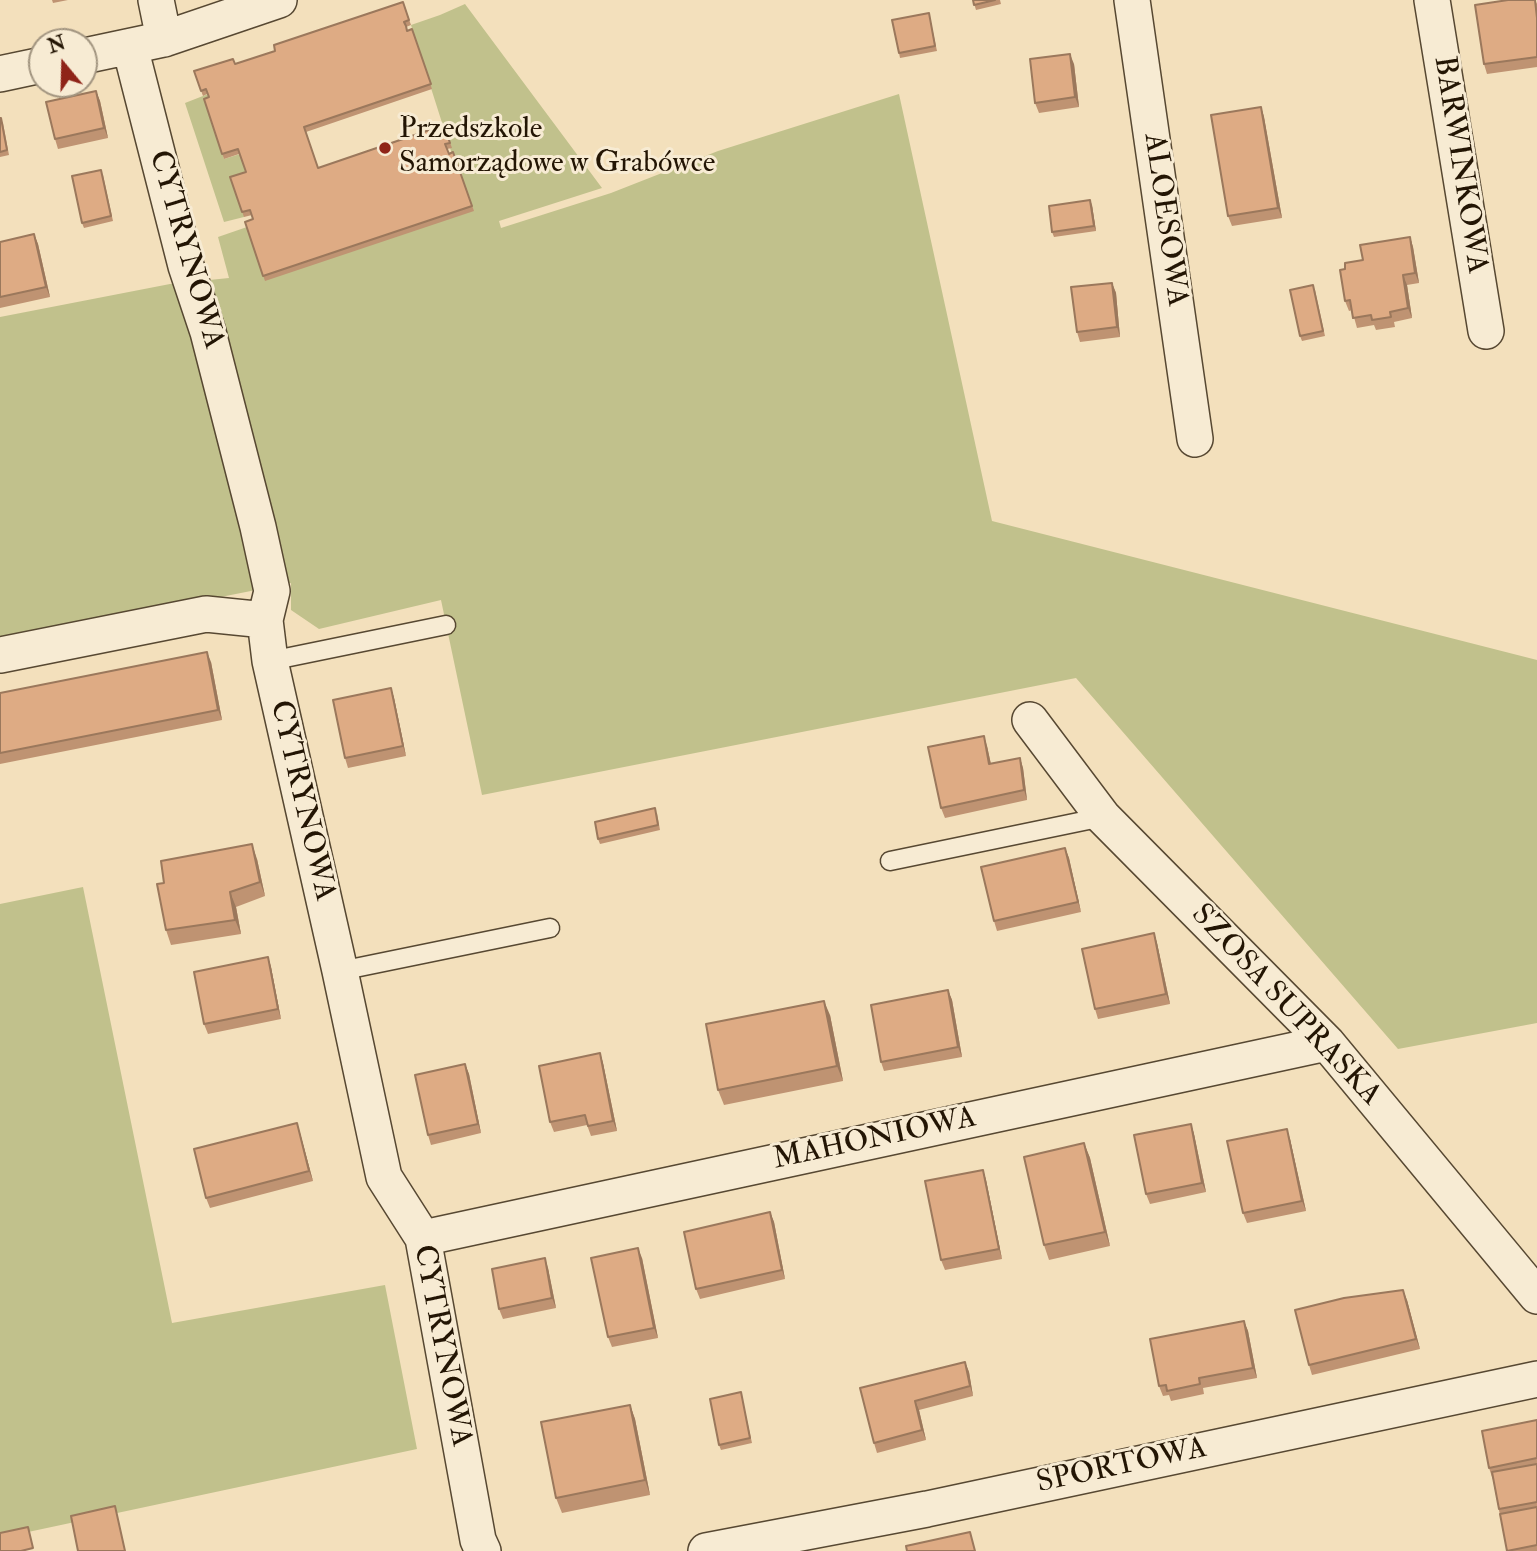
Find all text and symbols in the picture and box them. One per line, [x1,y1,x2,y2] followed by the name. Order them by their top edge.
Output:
[28,28,98,98] north arrow
[45,31,69,59] text: N
[1424,54,1494,276] street label: BARWINKOWA
[399,113,715,184] place label: Przedszkole Samorządowe w Grabówce
[1134,131,1194,309] street label: ALOESOWA
[377,140,393,156] marker: Przedszkole Samorządowe w Grabówce
[139,147,231,353] street label: CYTRYNOWA
[260,697,342,905] street label: CYTRYNOWA
[1182,898,1388,1114] street label: SZOSA SUPRASKA
[770,1101,980,1179] street label: MAHONIOWA
[404,1242,478,1450] street label: CYTRYNOWA
[1034,1431,1210,1503] street label: SPORTOWA

